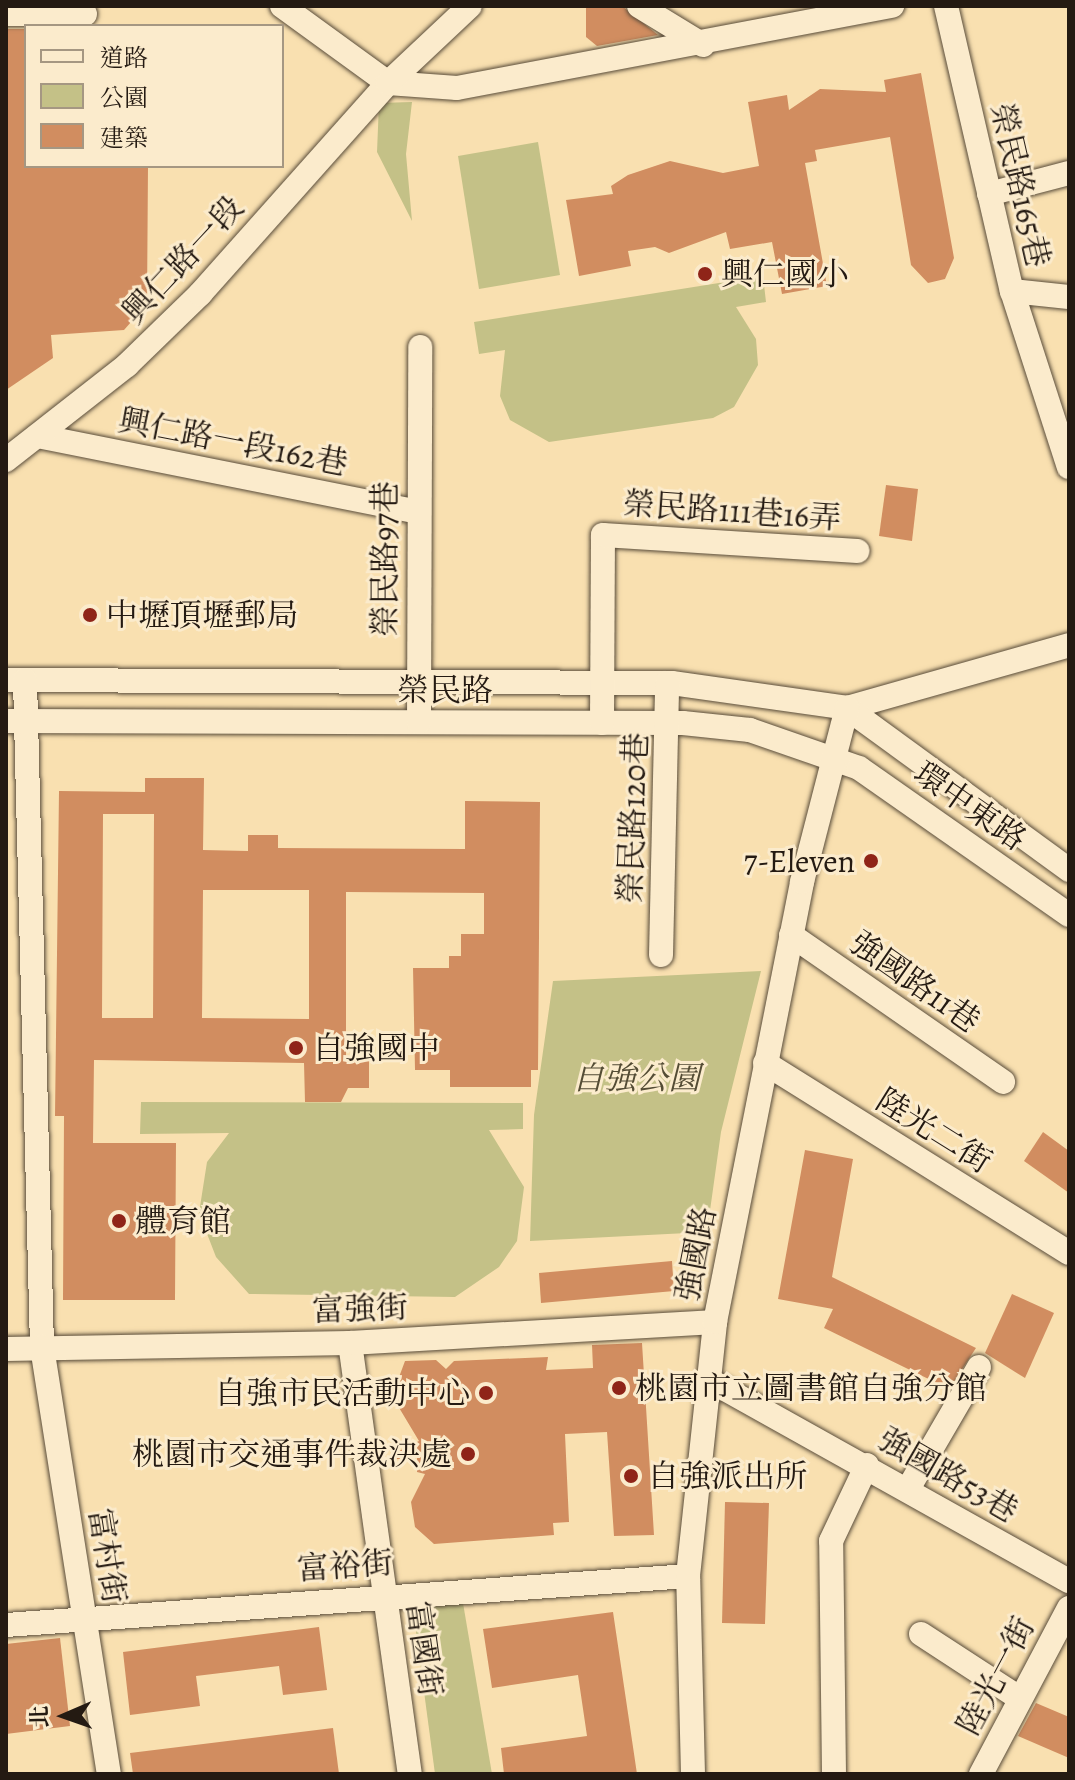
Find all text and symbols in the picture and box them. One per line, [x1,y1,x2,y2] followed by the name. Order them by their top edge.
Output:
[24,24,284,168] legend
[100,42,148,74] text: 道路
[100,82,148,114] text: 公園
[982,99,1058,271] street label: 榮民路165巷
[100,122,148,154] text: 建築
[114,188,252,332] street label: 興仁路一段
[721,255,849,293] place label: 興仁國小
[696,265,714,283] marker: 興仁國小
[115,401,351,483] street label: 興仁路一段162巷
[366,481,404,637] street label: 榮民路97巷
[622,484,842,538] street label: 榮民路111巷16弄
[106,596,298,634] place label: 中壢頂壢郵局
[81,606,99,624] marker: 中壢頂壢郵局
[397,671,493,709] street label: 榮民路
[611,732,655,904] street label: 榮民路120巷
[907,754,1033,858] street label: 環中東路
[744,842,855,880] place label: 7-Eleven
[862,852,880,870] marker: 7-Eleven
[843,923,987,1041] street label: 強國路11巷
[312,1029,440,1067] place label: 自強國中
[287,1039,305,1057] marker: 自強國中
[572,1059,700,1097] park label: 自強公園
[870,1081,998,1181] street label: 陸光二街
[135,1202,231,1240] place label: 體育館
[668,1203,724,1305] street label: 強國路
[110,1212,128,1230] marker: 體育館
[311,1288,409,1330] street label: 富強街
[635,1369,987,1407] place label: 桃園市立圖書館自強分館
[214,1374,470,1412] place label: 自強市民活動中心
[610,1379,628,1397] marker: 桃園市立圖書館自強分館
[477,1384,495,1402] marker: 自強市民活動中心
[871,1420,1025,1530] street label: 強國路53巷
[132,1435,452,1473] place label: 桃園市交通事件裁決處
[459,1445,477,1463] marker: 桃園市交通事件裁決處
[647,1457,807,1495] place label: 自強派出所
[622,1467,640,1485] marker: 自強派出所
[81,1506,133,1606] street label: 富村街
[296,1543,394,1589] street label: 富裕街
[398,1599,450,1699] street label: 富國街
[949,1610,1043,1742] street label: 陸光一街
[24,1676,104,1756] north arrow
[25,1705,55,1728] text: 北

